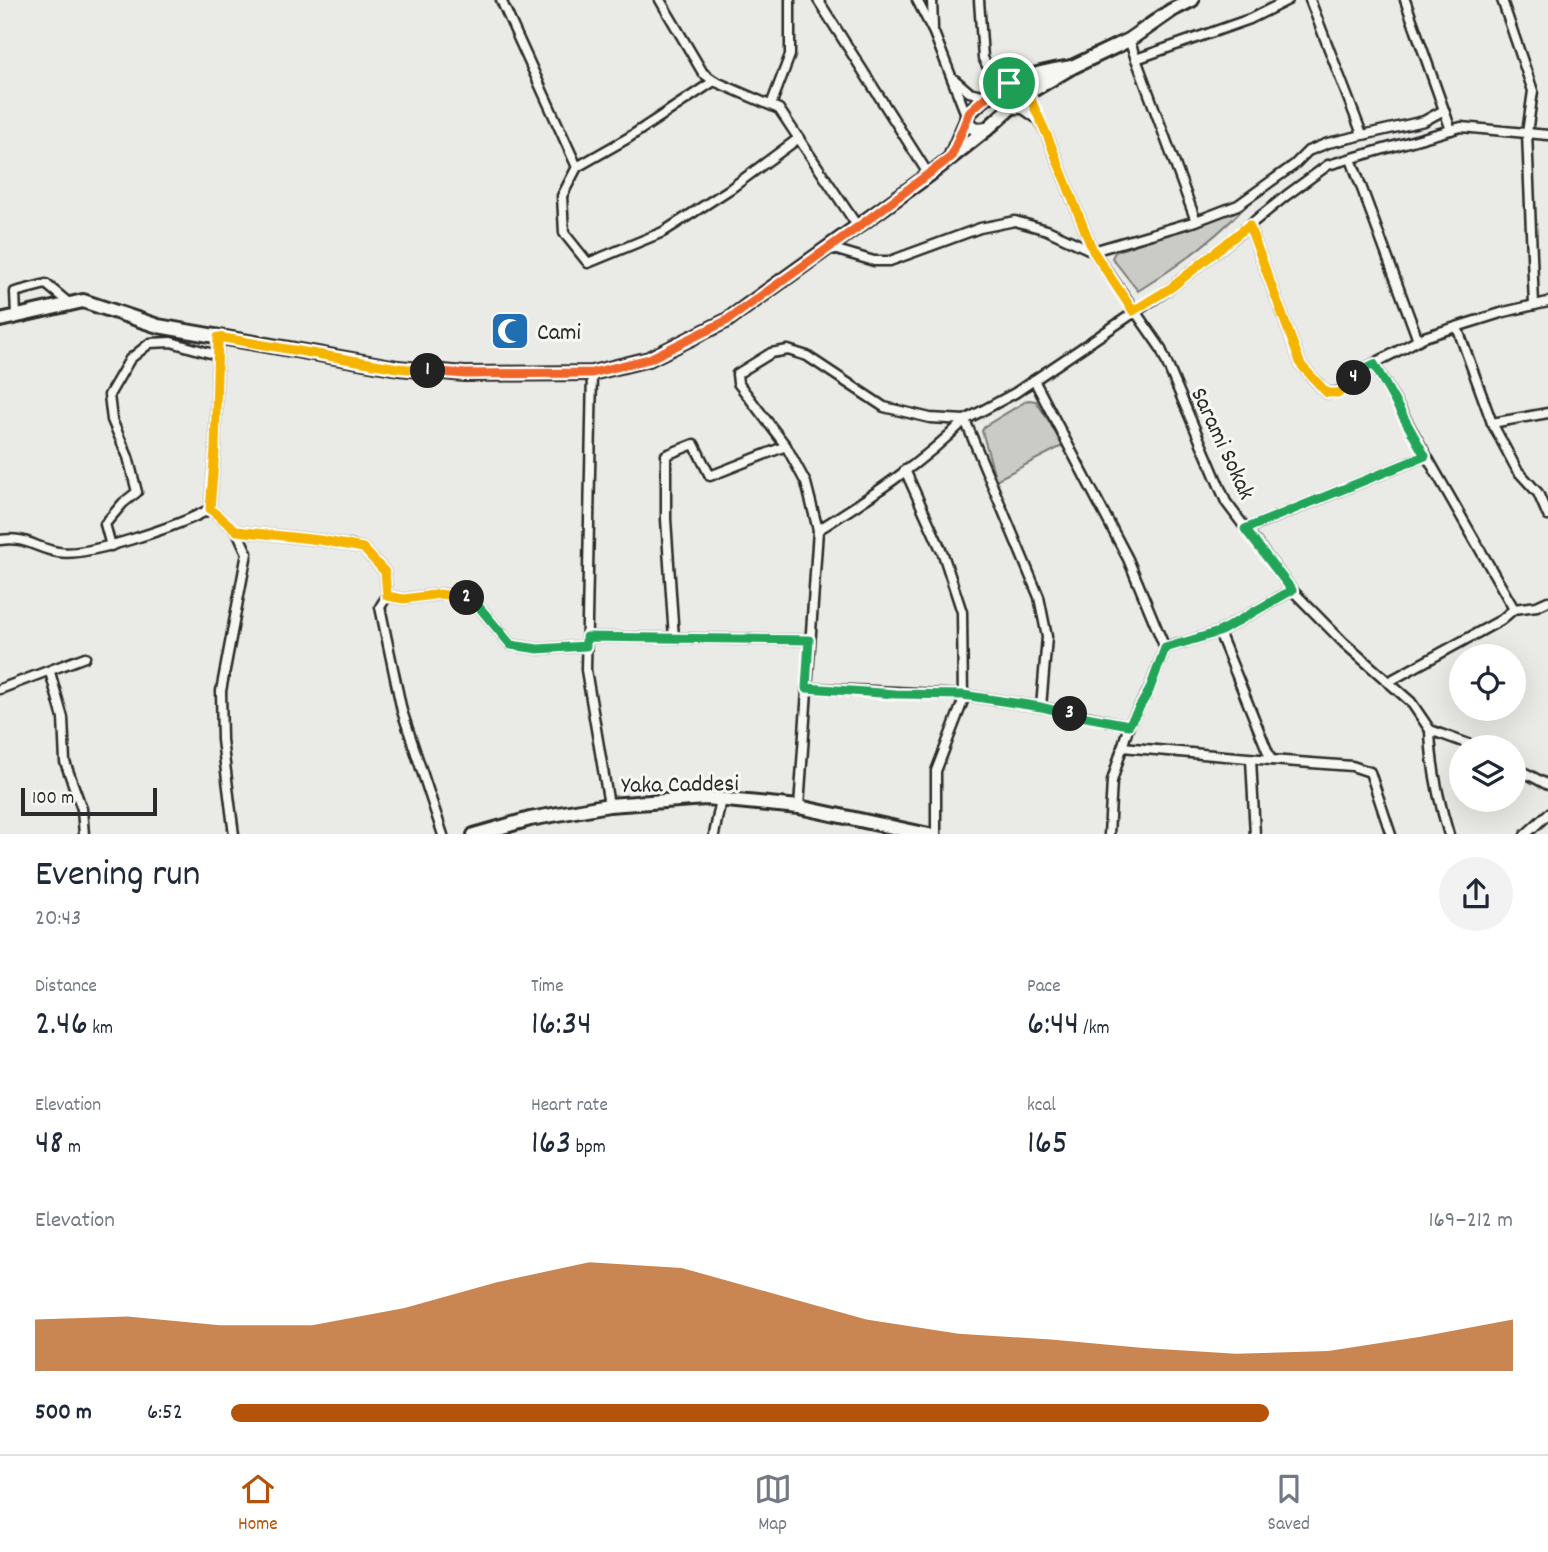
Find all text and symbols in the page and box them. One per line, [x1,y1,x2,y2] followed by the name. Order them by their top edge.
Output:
[979,53,1039,113] pin
[990,64,1028,102] icon: arrive
[489,310,531,352] mosque icon: Cami
[537,317,581,351] place label: Cami
[410,354,446,388] pin: 1
[425,357,430,384] text: 1
[1336,360,1372,396] pin: 4
[1350,364,1357,391] text: 4
[1180,382,1262,506] street label: Sarami Sokak
[449,580,484,616] pin: 2
[462,584,471,611] text: 2
[1449,644,1526,812] map controls
[1449,644,1526,721] button: locate
[1052,696,1088,732] pin: 3
[1065,700,1074,727] text: 3
[1449,735,1526,812] button: layers
[621,768,739,804] street label: Yaka Caddesi
[21,786,158,817] scale bar
[32,786,74,813] text: 100 m
[35,849,200,904] text: Evening run
[1439,857,1513,931] button: share
[35,903,81,936] text: 20:43
[35,974,97,1001] text: Distance
[531,974,564,1001] text: Time
[1027,974,1061,1001] text: Pace
[35,1001,88,1051] text: 2.46
[531,1001,592,1051] text: 16:34
[1027,1001,1079,1051] text: 6:44
[88,1016,113,1043] text: km
[1079,1016,1110,1043] text: /km
[35,1093,101,1120] text: Elevation
[531,1093,608,1120] text: Heart rate
[1027,1093,1056,1120] text: kcal
[35,1120,64,1170] text: 48
[531,1120,571,1170] text: 163
[1027,1120,1068,1170] text: 165
[64,1135,81,1162] text: m
[571,1135,606,1162] text: bpm
[35,1205,115,1238] text: Elevation
[1429,1205,1513,1238] text: 169–212 m
[35,1397,92,1430] text: 500 m
[147,1397,183,1430] text: 6:52
[238,1470,278,1539] tab: Home
[754,1470,792,1539] tab: Map
[1268,1470,1310,1539] tab: Saved

